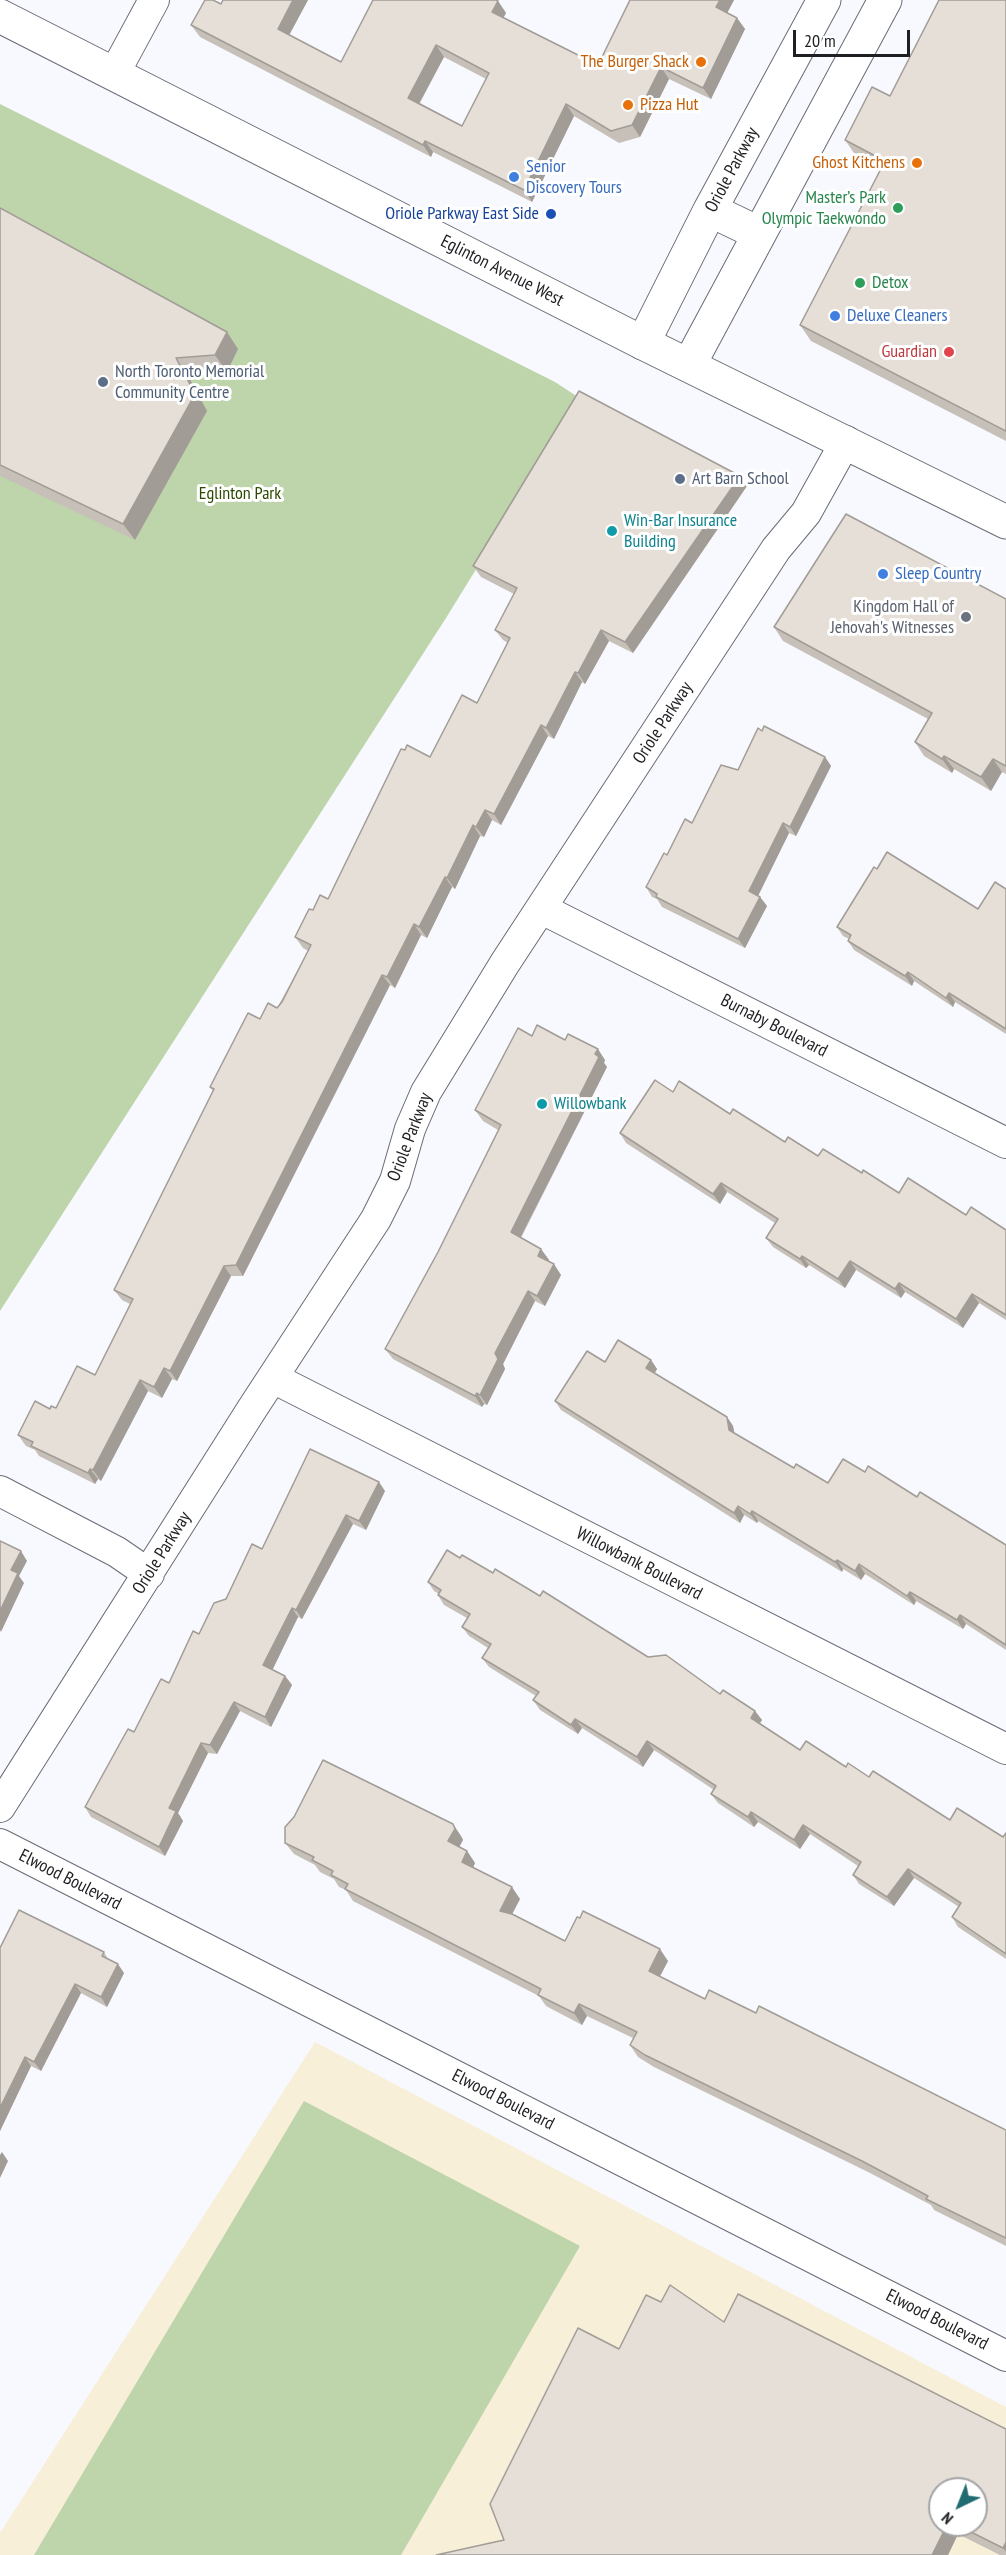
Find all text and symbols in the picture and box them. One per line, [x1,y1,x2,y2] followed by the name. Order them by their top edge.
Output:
[796,18,913,56] scale bar
[804,29,836,52] text: 20 m
[580,51,689,73] place label: The Burger Shack
[694,55,708,69] marker: The Burger Shack
[640,94,698,116] place label: Pizza Hut
[621,98,635,112] marker: Pizza Hut
[701,124,763,216] street label: Oriole Parkway
[812,152,905,174] place label: Ghost Kitchens
[526,156,622,198] place label: Senior Discovery Tours
[910,156,924,170] marker: Ghost Kitchens
[507,170,521,184] marker: Senior Discovery Tours
[762,187,886,230] place label: Master’s Park Olympic Taekwondo
[891,201,905,215] marker: Master’s Park Olympic Taekwondo
[385,203,539,225] place label: Oriole Parkway East Side
[544,207,558,221] marker: Oriole Parkway East Side
[437,231,567,311] street label: Eglinton Avenue West
[872,272,909,294] place label: Detox
[853,276,867,290] marker: Detox
[847,305,948,327] place label: Deluxe Cleaners
[828,309,842,323] marker: Deluxe Cleaners
[881,341,937,363] place label: Guardian
[942,345,956,359] marker: Guardian
[115,361,264,404] place label: North Toronto Memorial Community Centre
[96,375,110,389] marker: North Toronto Memorial Community Centre
[692,468,789,490] place label: Art Barn School
[673,472,687,486] marker: Art Barn School
[199,483,281,505] park label: Eglinton Park
[624,510,737,552] place label: Win-Bar Insurance Building
[605,524,619,538] marker: Win-Bar Insurance Building
[895,563,981,585] place label: Sleep Country
[876,567,890,581] marker: Sleep Country
[830,596,954,638] place label: Kingdom Hall of Jehovah's Witnesses
[959,610,973,624] marker: Kingdom Hall of Jehovah's Witnesses
[629,678,697,768] street label: Oriole Parkway
[717,990,831,1062] street label: Burnaby Boulevard
[383,1090,437,1184] street label: Oriole Parkway
[554,1093,627,1115] place label: Willowbank
[535,1097,549,1111] marker: Willowbank
[128,1508,196,1598] street label: Oriole Parkway
[572,1523,706,1605] street label: Willowbank Boulevard
[15,1845,125,1915] street label: Elwood Boulevard
[448,2065,558,2135] street label: Elwood Boulevard
[882,2285,992,2355] street label: Elwood Boulevard
[928,2477,988,2537] north arrow
[937,2508,957,2529] text: N

